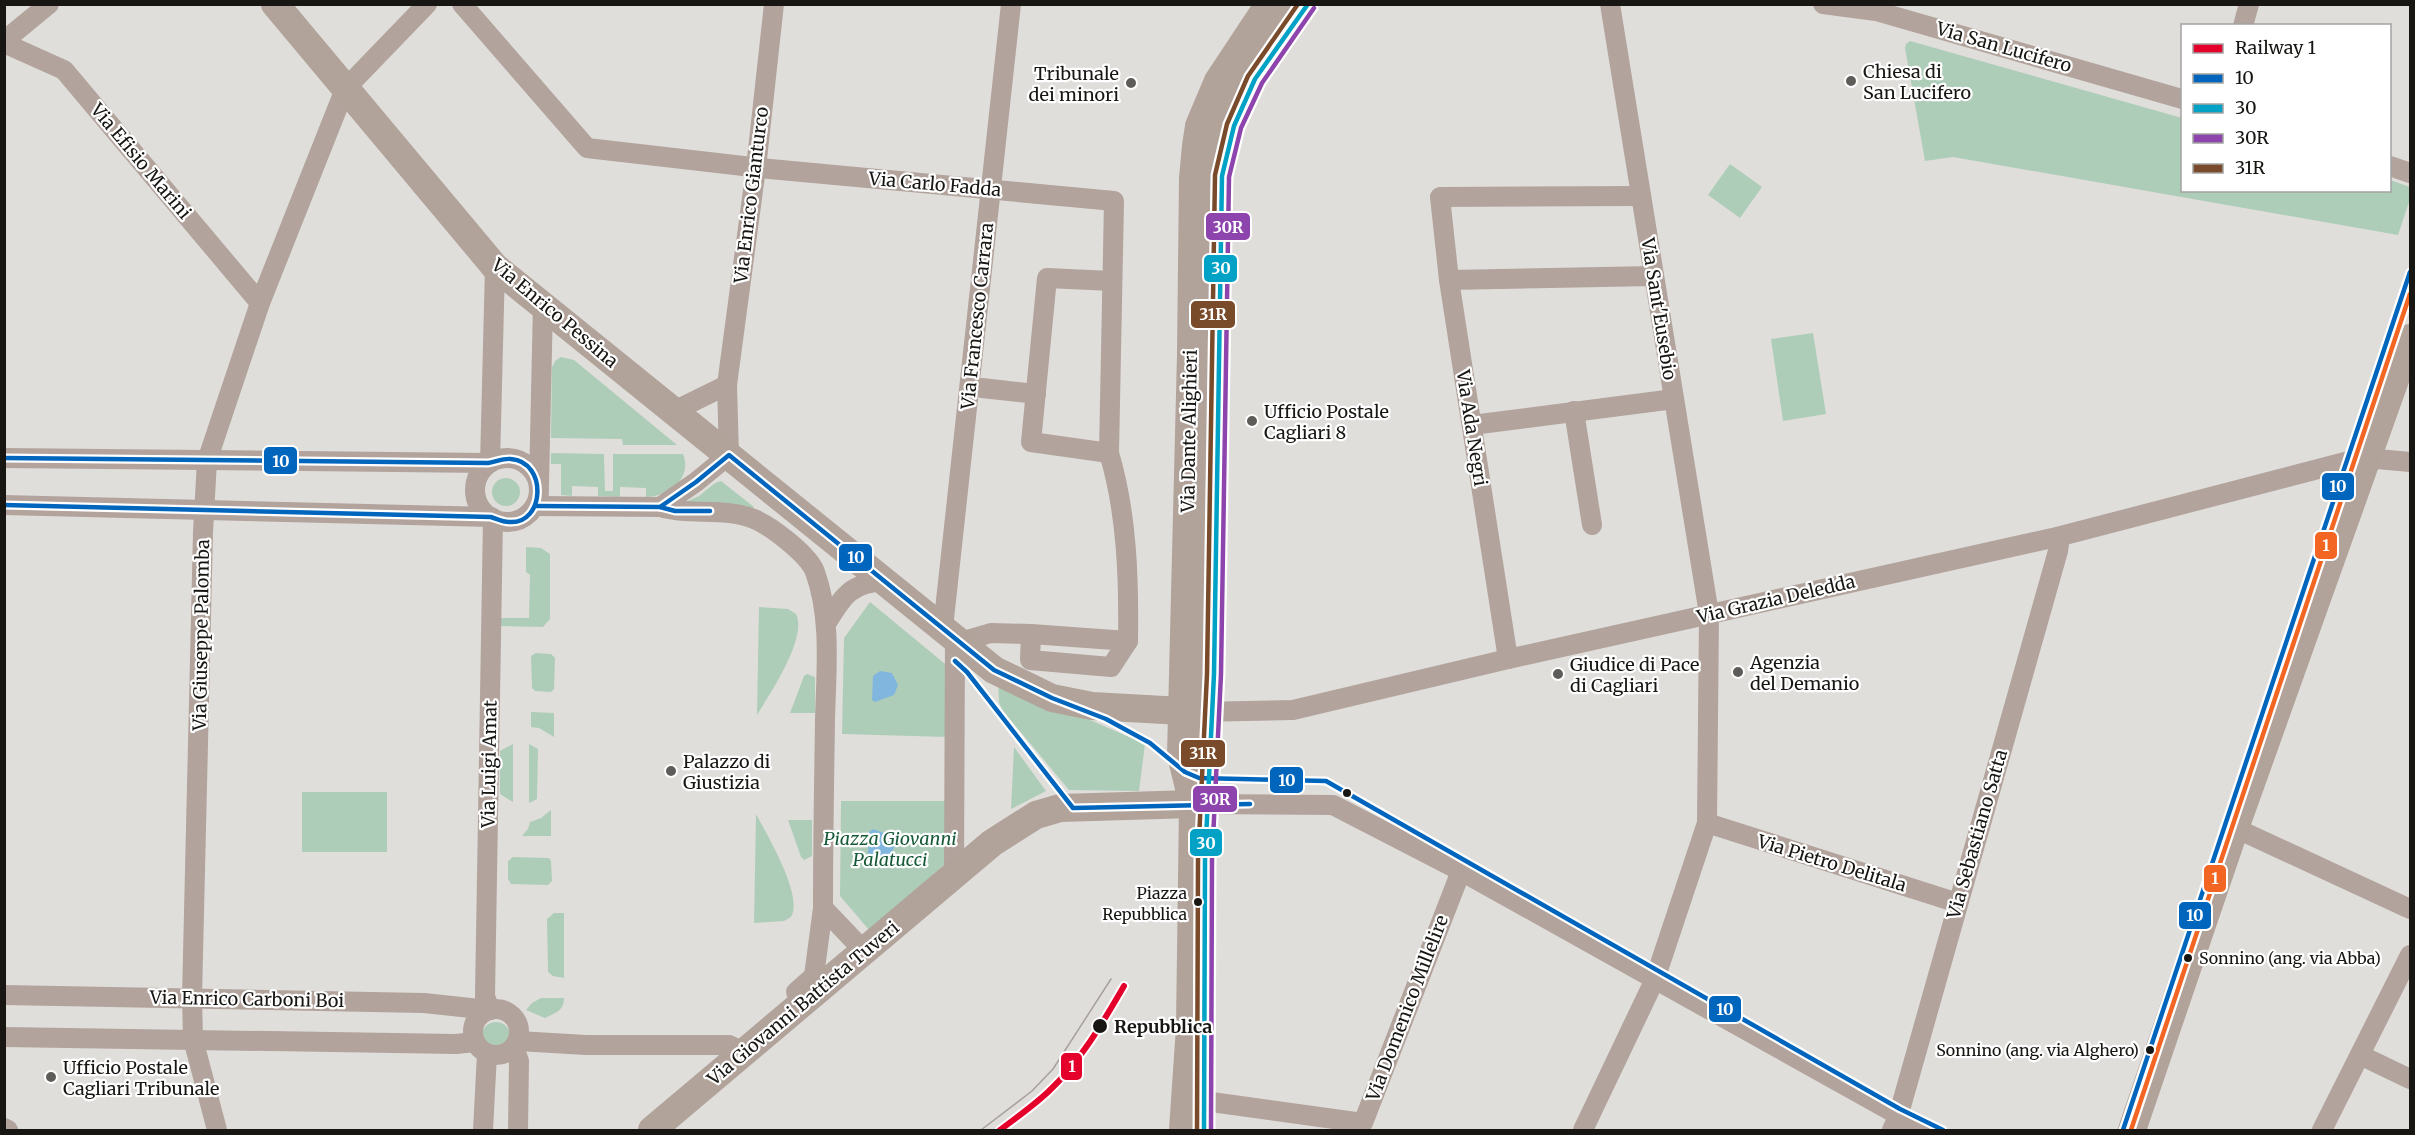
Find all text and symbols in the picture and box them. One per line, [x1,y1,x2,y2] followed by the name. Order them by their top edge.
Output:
[1933,16,2074,77] street label: Via San Lucifero
[2181,24,2391,192] legend
[2235,36,2316,59] text: Railway 1
[1863,60,1971,104] place label: Chiesa di San Lucifero
[1029,62,1119,106] place label: Tribunale dei minori
[2235,66,2254,89] text: 10
[1844,74,1858,88] marker: Chiesa di San Lucifero
[1124,76,1138,90] marker: Tribunale dei minori
[2235,96,2257,119] text: 30
[85,98,196,224] street label: Via Efisio Marini
[729,105,773,286] street label: Via Enrico Gianturco
[2235,126,2269,149] text: 30R
[2235,156,2265,179] text: 31R
[867,167,1002,201] street label: Via Carlo Fadda
[1205,212,1251,241] line badge: 30R
[1213,217,1244,237] text: 30R
[956,221,998,411] street label: Via Francesco Carrara
[1636,235,1682,382] street label: Via Sant'Eusebio
[486,253,623,373] street label: Via Enrico Pessina
[1203,254,1238,283] line badge: 30
[1211,258,1231,278] text: 30
[1190,300,1236,329] line badge: 31R
[1199,304,1227,324] text: 31R
[1176,349,1202,514] street label: Via Dante Alighieri
[1451,367,1493,488] street label: Via Ada Negri
[1264,400,1389,444] place label: Ufficio Postale Cagliari 8
[1245,414,1259,428] marker: Ufficio Postale Cagliari 8
[263,446,298,475] line badge: 10
[272,451,290,471] text: 10
[2321,472,2355,501] line badge: 10
[2329,476,2347,496] text: 10
[2314,531,2338,560] line badge: 1
[2322,535,2330,555] text: 1
[188,539,214,732] street label: Via Giuseppe Palomba
[838,543,873,572] line badge: 10
[847,547,865,567] text: 10
[1694,570,1858,629] street label: Via Grazia Deledda
[1749,651,1859,695] place label: Agenzia del Demanio
[1570,653,1699,697] place label: Giudice di Pace di Cagliari
[1731,665,1745,679] marker: Agenzia del Demanio
[1551,667,1565,681] marker: Giudice di Pace di Cagliari
[476,700,502,829] street label: Via Luigi Amat
[1180,739,1226,768] line badge: 31R
[1189,743,1217,763] text: 31R
[1942,746,2012,922] street label: Via Sebastiano Satta
[683,750,771,794] place label: Palazzo di Giustizia
[664,764,678,778] marker: Palazzo di Giustizia
[1269,766,1304,794] line badge: 10
[1278,770,1296,790] text: 10
[1192,785,1238,813] line badge: 30R
[1341,787,1353,799] unlabelled marker
[1200,789,1231,809] text: 30R
[823,827,957,871] park label: Piazza Giovanni Palatucci
[1189,828,1223,857] line badge: 30
[1754,829,1910,897] street label: Via Pietro Delitala
[1196,833,1216,853] text: 30
[2203,864,2227,893] line badge: 1
[2211,868,2219,888] text: 1
[1102,883,1187,924] place label: Piazza Repubblica
[1192,896,1204,908] marker: Piazza Repubblica
[2178,901,2212,930] line badge: 10
[2186,905,2204,925] text: 10
[1361,912,1453,1105] street label: Via Domenico Millelire
[702,916,904,1091] street label: Via Giovanni Battista Tuveri
[2199,948,2381,968] place label: Sonnino (ang. via Abba)
[2182,952,2194,964] marker: Sonnino (ang. via Abba)
[149,986,345,1012] street label: Via Enrico Carboni Boi
[1708,995,1742,1023] line badge: 10
[1716,999,1734,1019] text: 10
[1114,1015,1212,1038] place label: Repubblica
[1091,1017,1109,1035] marker: Repubblica
[1936,1040,2139,1060] place label: Sonnino (ang. via Alghero)
[2144,1044,2156,1056] marker: Sonnino (ang. via Alghero)
[1060,1052,1083,1081] line badge: 1
[63,1056,219,1100] place label: Ufficio Postale Cagliari Tribunale
[1068,1056,1076,1076] text: 1
[44,1070,58,1084] marker: Ufficio Postale Cagliari Tribunale

